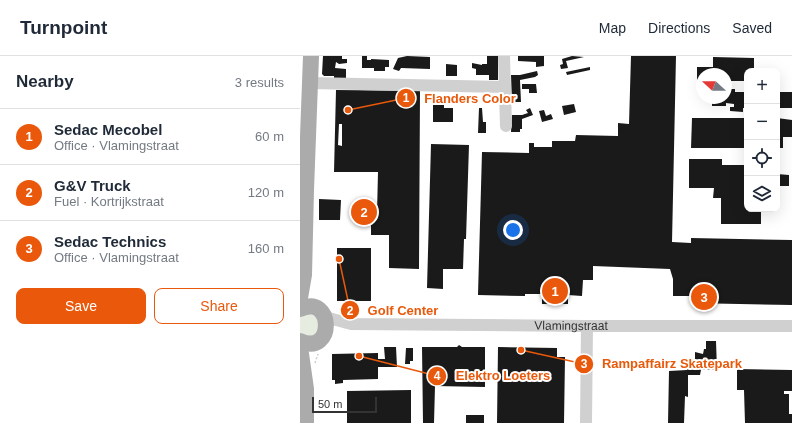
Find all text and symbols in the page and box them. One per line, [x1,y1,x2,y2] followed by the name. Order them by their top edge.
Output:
[20,17,107,38] text: Turnpoint
[599,20,626,36] text: Map
[648,20,710,36] text: Directions
[732,20,772,36] text: Saved
[696,68,732,104] north arrow
[744,68,780,212] map controls
[744,68,780,104] button: +
[16,72,74,91] text: Nearby
[235,75,284,90] text: 3 results
[396,86,524,111] callout: Flanders Color
[403,91,410,105] text: 1
[424,91,516,106] text: Flanders Color
[744,104,780,140] button: −
[54,121,162,138] text: Sedac Mecobel
[25,129,33,144] text: 1
[255,129,284,144] text: 60 m
[54,138,179,153] text: Office · Vlamingstraat
[744,140,780,176] button: locate
[744,176,780,212] button: layers
[54,177,131,194] text: G&V Truck
[25,185,33,200] text: 2
[248,185,284,200] text: 120 m
[54,194,164,209] text: Fuel · Kortrijkstraat
[351,197,377,227] pin: 2
[503,220,523,240] your location
[54,233,166,250] text: Sedac Technics
[25,241,33,256] text: 3
[248,241,284,256] text: 160 m
[54,250,179,265] text: Office · Vlamingstraat
[542,276,568,306] pin: 1
[691,282,717,312] pin: 3
[16,288,146,324] button: Save
[154,288,284,324] button: Share
[340,298,446,323] callout: Golf Center
[368,303,438,318] text: Golf Center
[347,304,354,318] text: 2
[534,319,608,333] street label: Vlamingstraat
[574,351,750,376] callout: Rampaffairz Skatepark
[602,356,743,371] text: Rampaffairz Skatepark
[581,357,588,371] text: 3
[427,363,558,388] callout: Elektro Loeters
[456,368,550,383] text: Elektro Loeters
[434,369,441,383] text: 4
[312,395,377,414] scale bar
[318,398,342,410] text: 50 m

